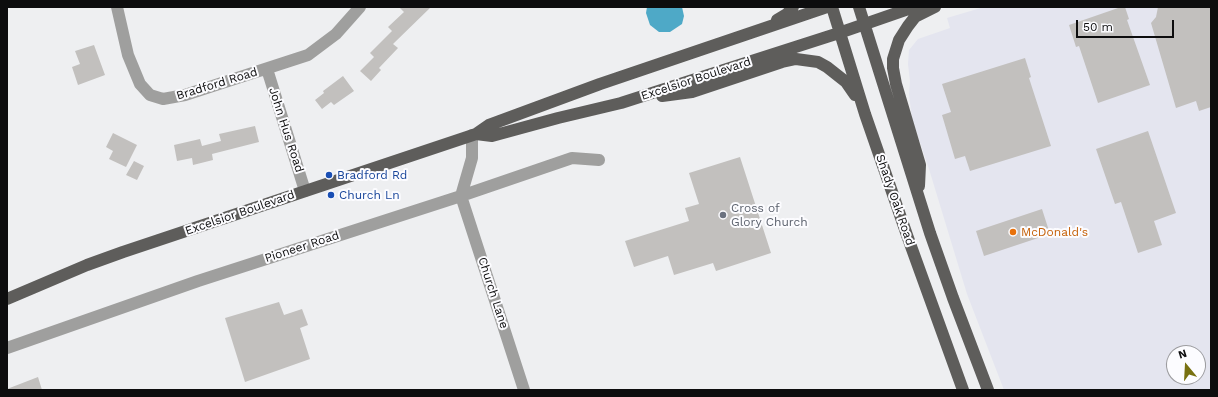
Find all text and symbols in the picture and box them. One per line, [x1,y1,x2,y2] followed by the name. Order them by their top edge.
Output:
[1078,12,1176,38] scale bar
[1083,20,1113,34] text: 50 m
[639,54,753,104] street label: Excelsior Boulevard
[175,65,259,103] street label: Bradford Road
[265,86,307,174] street label: John Hus Road
[873,152,917,248] street label: Shady Oak Road
[337,168,407,182] place label: Bradford Rd
[324,170,334,180] marker: Bradford Rd
[183,188,297,238] street label: Excelsior Boulevard
[339,188,400,202] place label: Church Ln
[326,190,336,200] marker: Church Ln
[731,201,808,229] place label: Cross of Glory Church
[718,210,728,220] marker: Cross of Glory Church
[1021,225,1088,239] place label: McDonald's
[1008,227,1018,237] marker: McDonald's
[263,228,341,266] street label: Pioneer Road
[475,255,511,331] street label: Church Lane
[1166,345,1206,385] north arrow
[1177,347,1188,362] text: N

